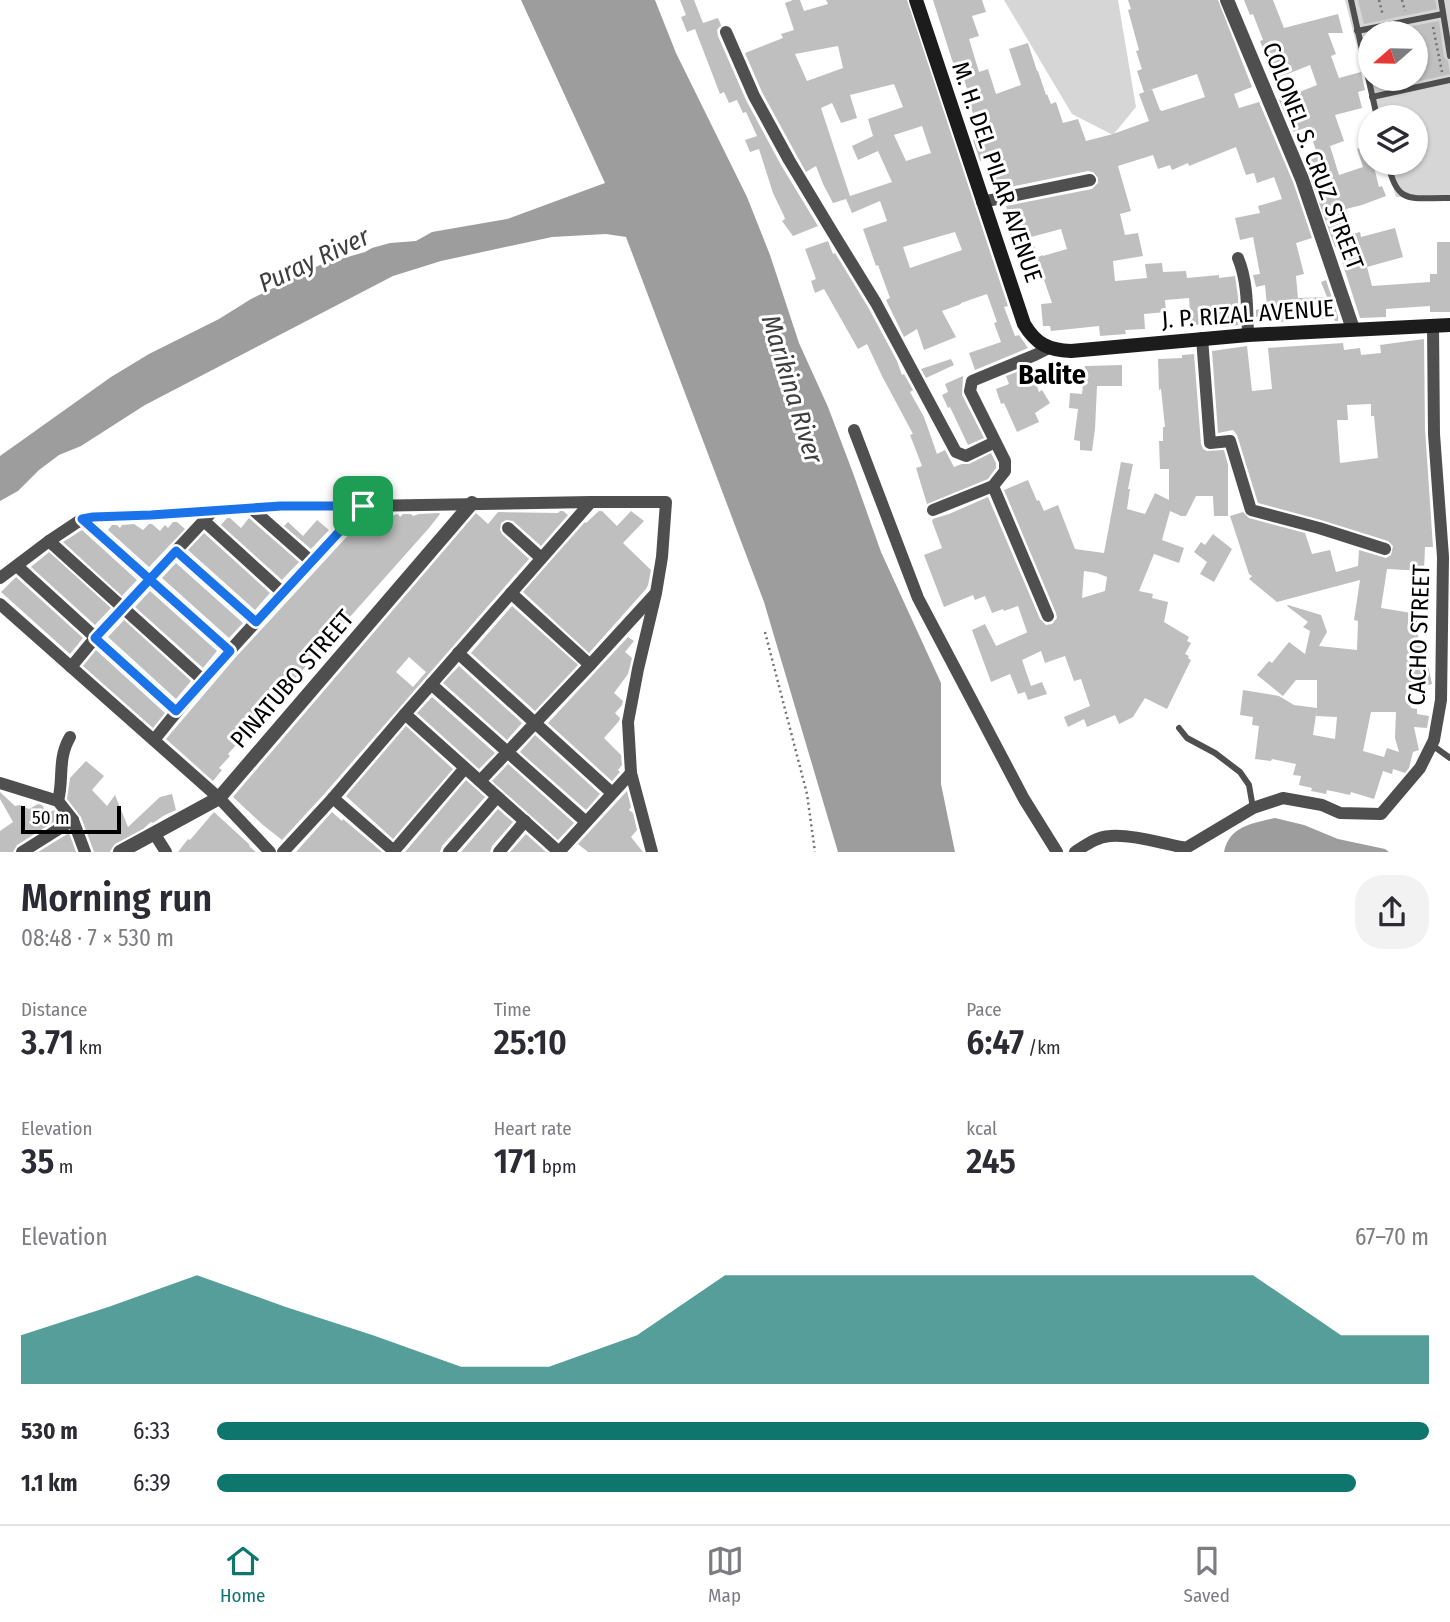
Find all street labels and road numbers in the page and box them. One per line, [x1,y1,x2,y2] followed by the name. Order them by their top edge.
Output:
[1257,38,1369,274] street label: COLONEL S. CRUZ STREET
[946,58,1048,286] street label: M. H. DEL PILAR AVENUE
[1161,294,1335,334] street label: J. P. RIZAL AVENUE
[1403,564,1435,706] street label: CACHO STREET
[225,604,359,754] street label: PINATUBO STREET

